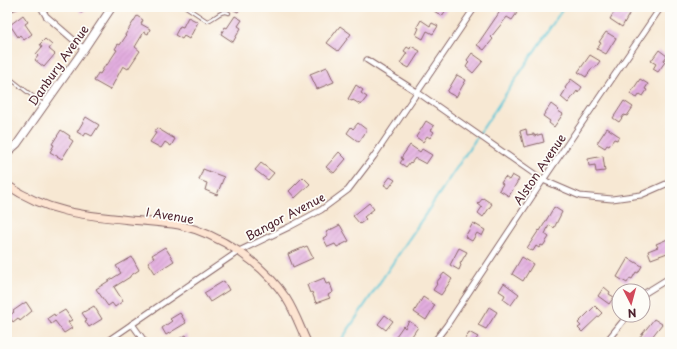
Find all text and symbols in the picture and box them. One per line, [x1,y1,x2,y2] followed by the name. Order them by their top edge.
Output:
[23,21,93,109] street label: Danbury Avenue
[508,129,570,208] street label: Alston Avenue
[242,187,328,245] street label: Bangor Avenue
[145,202,196,228] street label: I Avenue
[611,283,651,323] north arrow
[627,305,637,322] text: N

